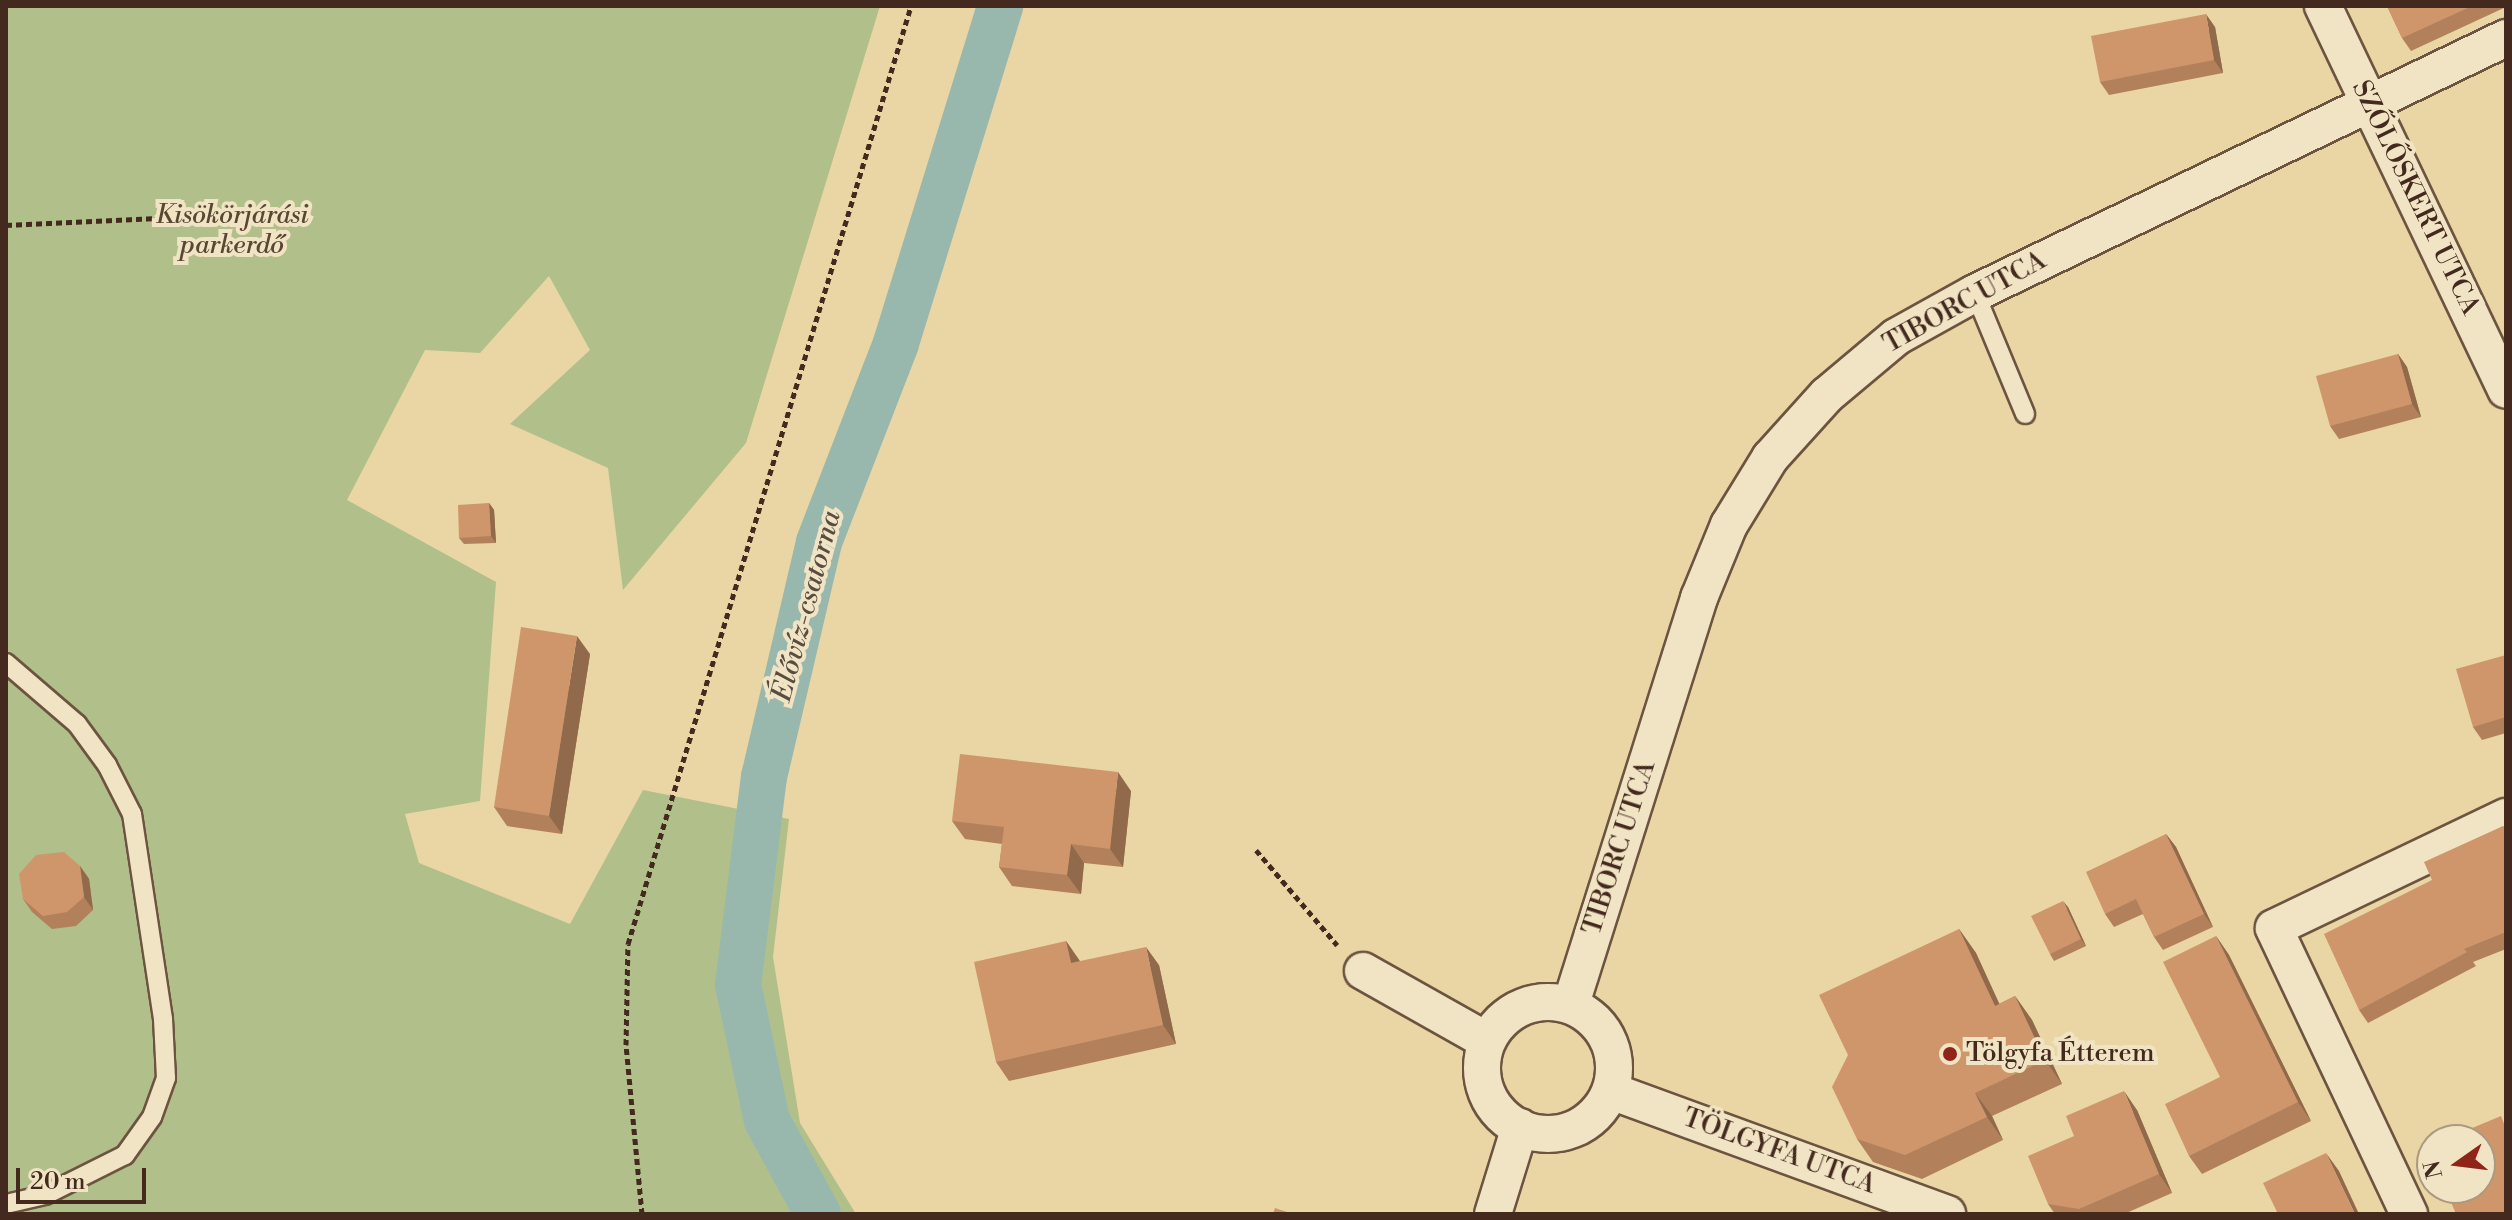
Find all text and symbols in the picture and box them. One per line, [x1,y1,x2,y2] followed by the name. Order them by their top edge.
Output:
[2345,76,2485,320] street label: SZŐLŐSKERT UTCA
[155,200,309,262] park label: Kisökörjárási parkerdő
[1878,245,2052,361] street label: TIBORC UTCA
[765,507,849,705] water label: Élővíz-csatorna
[1577,757,1663,939] street label: TIBORC UTCA
[1966,1038,2154,1070] place label: Tölgyfa Étterem
[1941,1045,1959,1063] marker: Tölgyfa Étterem
[1678,1103,1880,1201] street label: TÖLGYFA UTCA
[2416,1124,2496,1204] north arrow
[20,1152,150,1202] scale bar
[2419,1158,2449,1181] text: N
[30,1167,86,1197] text: 20 m

